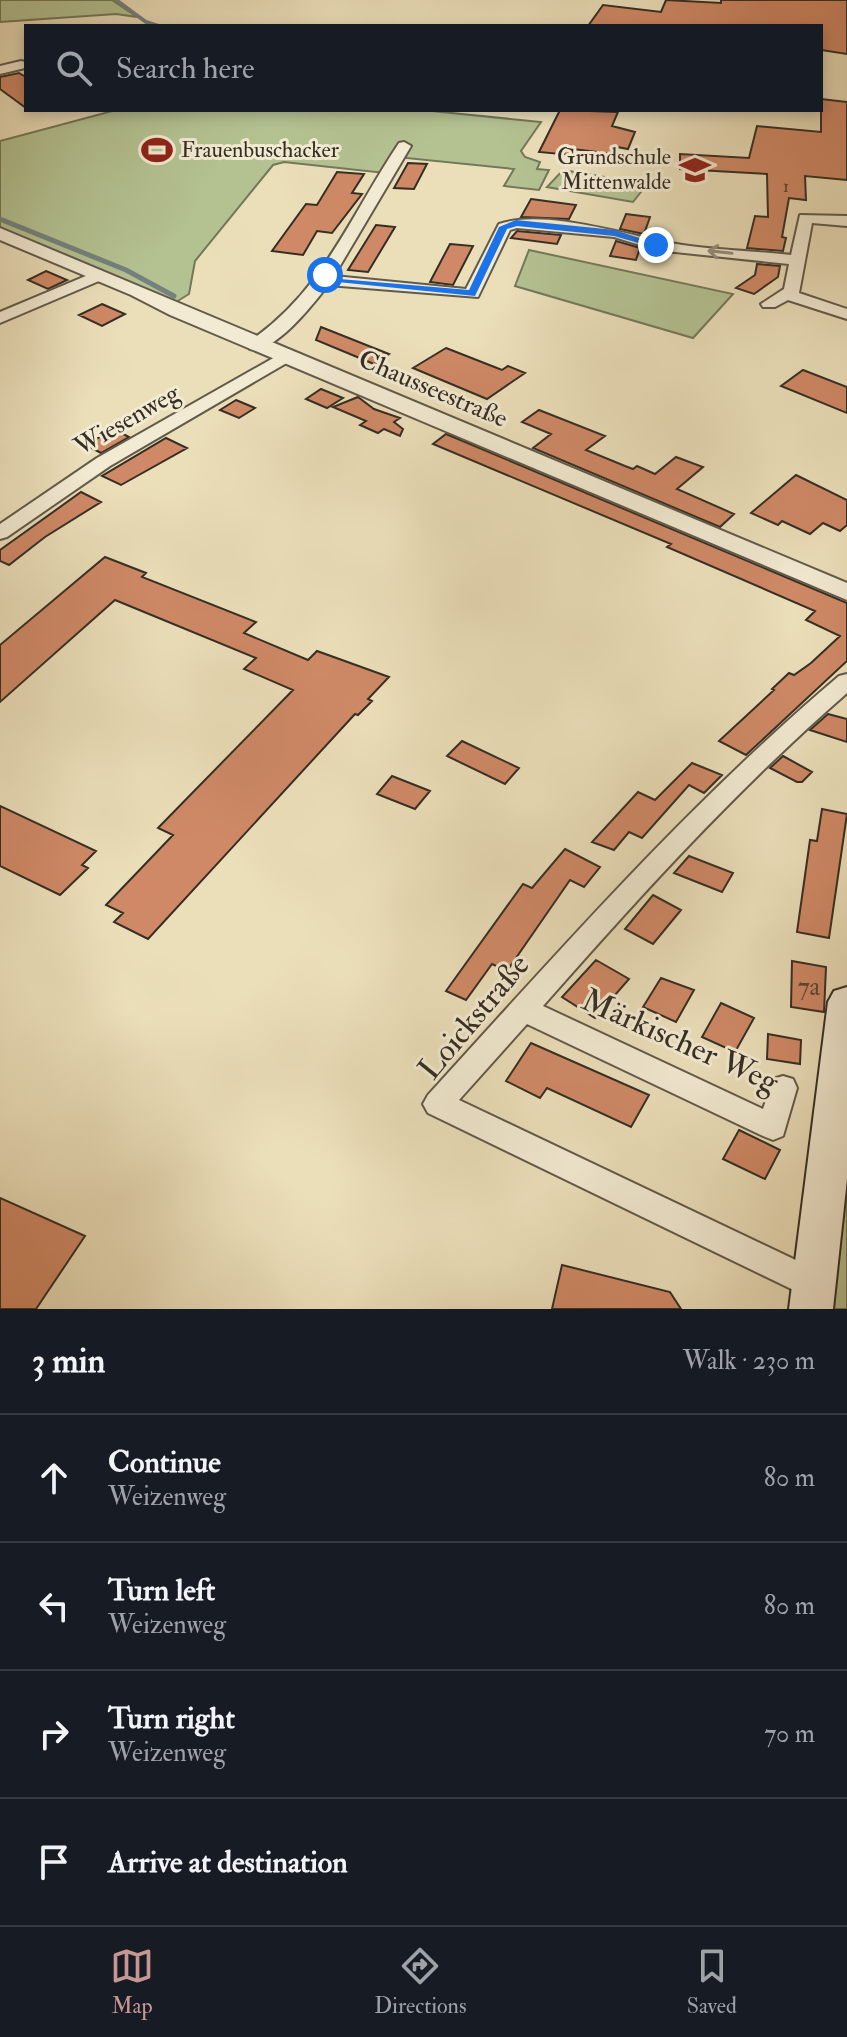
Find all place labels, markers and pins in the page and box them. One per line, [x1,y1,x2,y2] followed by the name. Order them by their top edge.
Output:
[140,133,174,167] sports icon: Frauenbuschacker
[181,136,340,164] place label: Frauenbuschacker
[557,143,671,196] place label: Grundschule Mittenwalde
[678,153,712,187] school or university icon: Grundschule Mittenwalde

